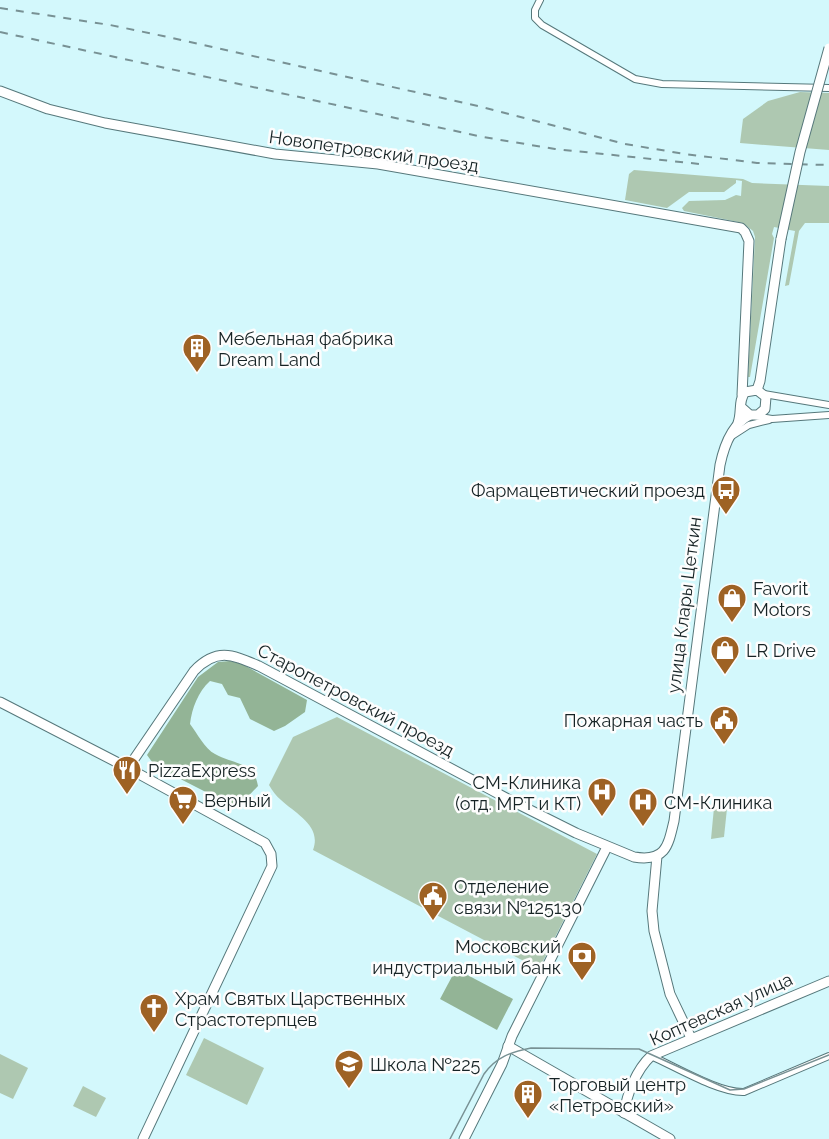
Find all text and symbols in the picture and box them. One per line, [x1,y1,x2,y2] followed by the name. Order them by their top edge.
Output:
[268,126,480,176] street label: Новопетровский проезд
[218,328,393,370] place label: Мебельная фабрика Dream Land
[181,332,213,374] building icon: Мебельная фабрика Dream Land
[710,474,742,516] bus stop icon: Фармацевтический проезд
[471,480,705,501] place label: Фармацевтический проезд
[663,515,705,695] street label: улица Клары Цеткин
[753,578,811,620] place label: Favorit Motors
[716,582,748,624] shop icon: Favorit Motors
[709,634,741,676] shop icon: LR Drive
[254,639,458,761] street label: Старопетровский проезд
[746,640,816,661] place label: LR Drive
[708,704,740,746] public building icon: Пожарная часть
[564,710,703,731] place label: Пожарная часть
[111,754,143,796] restaurant icon: PizzaExpress
[148,760,256,781] place label: PizzaExpress
[455,772,581,814] place label: СМ-Клиника (отд. МРТ и КТ)
[586,776,618,818] hospital icon: СМ-Клиника (отд. МРТ и КТ)
[167,784,199,826] supermarket icon: Верный
[627,786,659,828] hospital icon: СМ-Клиника
[204,790,271,811] place label: Верный
[664,792,772,813] place label: СМ-Клиника
[454,876,582,918] place label: Отделение связи №125130
[417,880,449,922] public building icon: Отделение связи №125130
[372,936,561,978] place label: Московский индустриальный банк
[566,940,598,982] bank icon: Московский индустриальный банк
[646,968,796,1050] street label: Коптевская улица
[175,988,405,1030] place label: Храм Святых Царственных Страстотерпцев
[138,992,170,1034] church icon: Храм Святых Царственных Страстотерпцев
[333,1048,365,1090] school or university icon: Школа №225
[370,1054,481,1075] place label: Школа №225
[549,1074,686,1116] place label: Торговый центр «Петровский»
[512,1078,544,1120] building icon: Торговый центр «Петровский»

